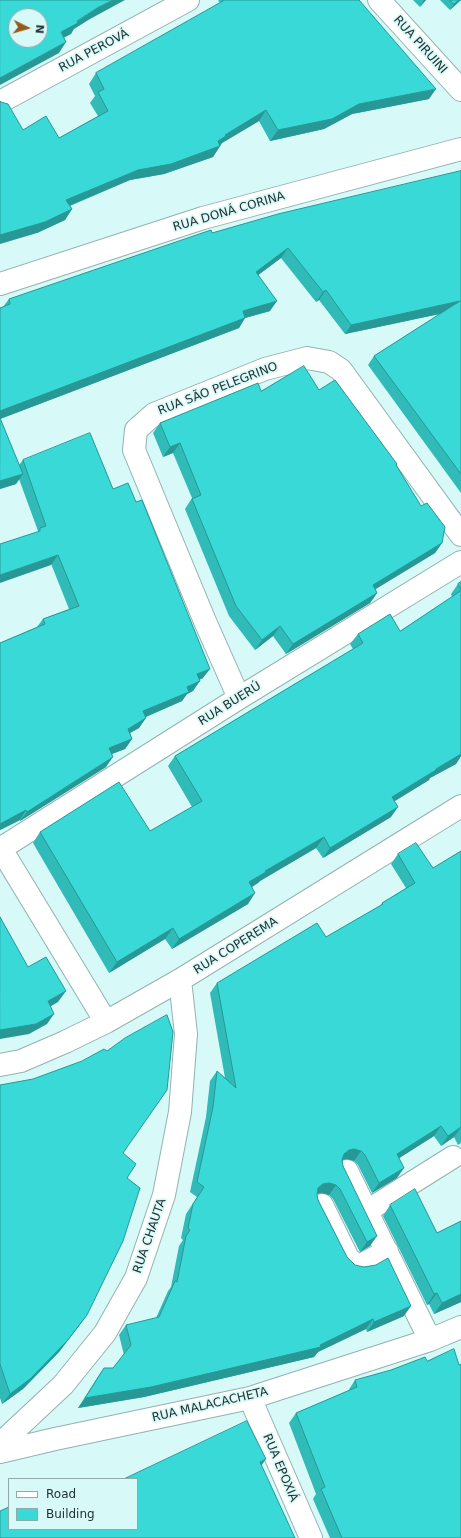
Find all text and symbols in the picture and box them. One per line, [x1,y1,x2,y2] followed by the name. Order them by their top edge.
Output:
[8,8,48,48] north arrow
[390,13,450,77] street label: RUA PIRUINI
[33,24,46,34] text: N
[57,27,131,75] street label: RUA PEROVÁ
[171,189,287,235] street label: RUA DONÁ CORINA
[156,360,280,418] street label: RUA SÃO PELEGRINO
[196,679,264,729] street label: RUA BUERÚ
[191,914,281,978] street label: RUA COPEREMA
[130,1197,170,1275] street label: RUA CHAUTA
[151,1385,269,1425] street label: RUA MALACACHETA
[259,1432,301,1504] street label: RUA EPOXIÁ
[8,1478,138,1530] legend
[46,1487,76,1501] text: Road
[46,1507,95,1521] text: Building

